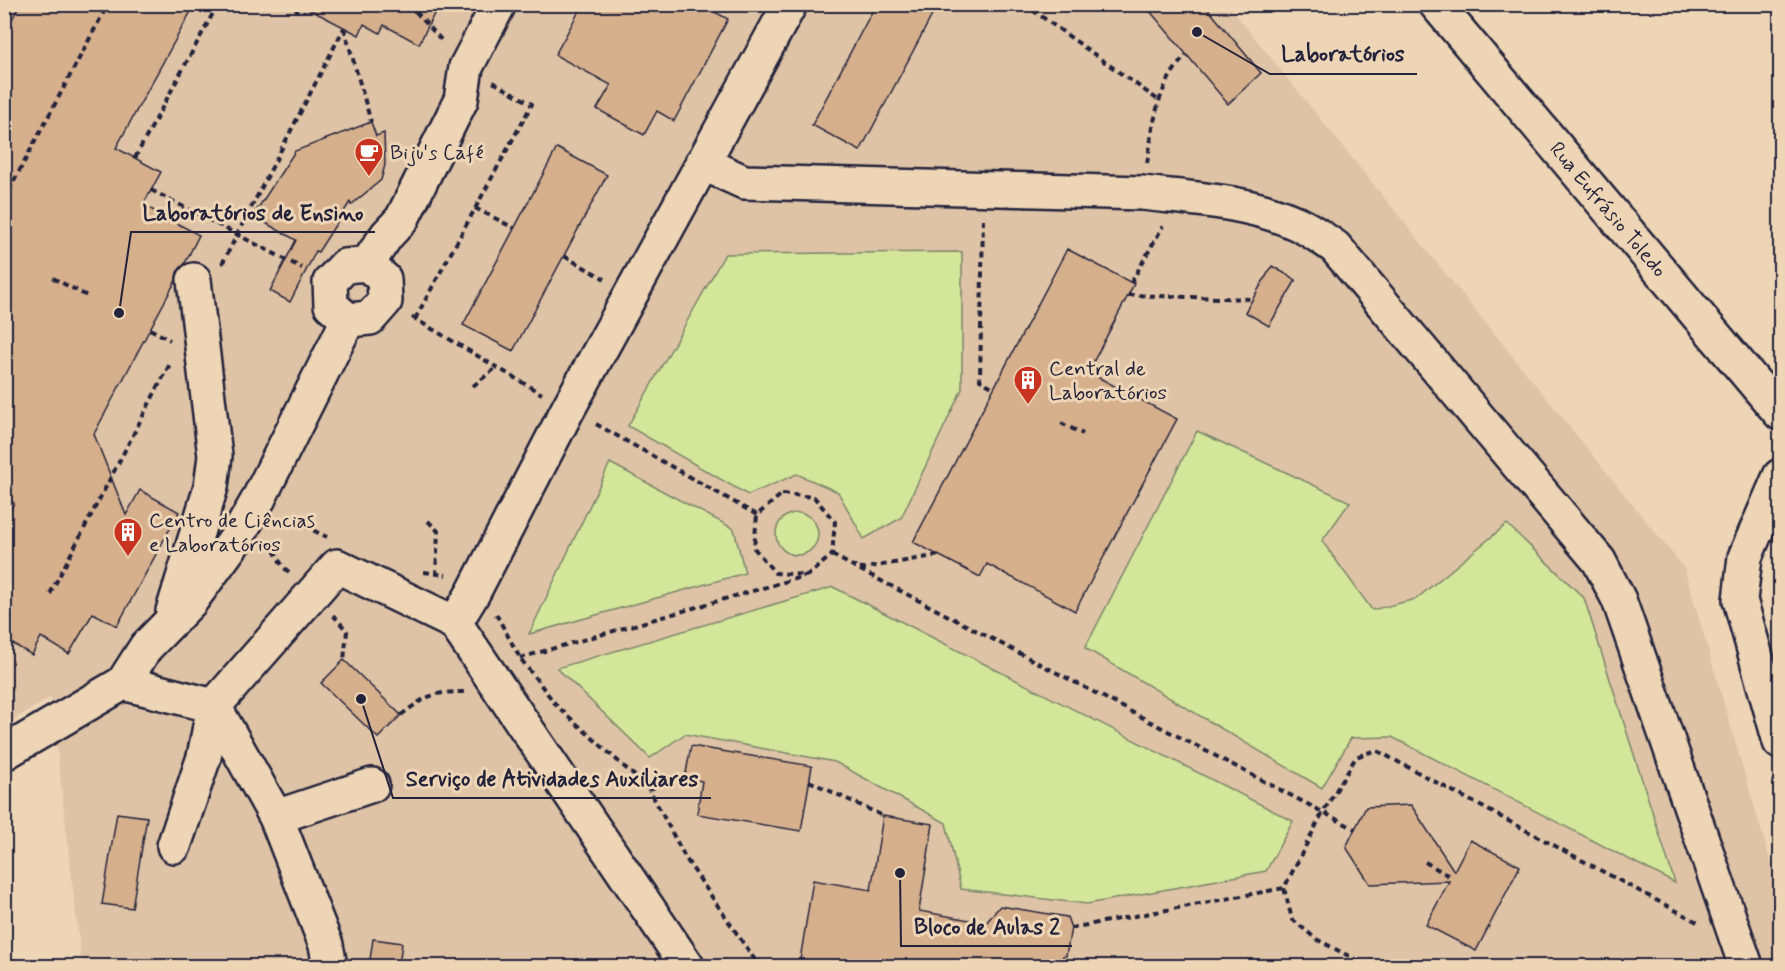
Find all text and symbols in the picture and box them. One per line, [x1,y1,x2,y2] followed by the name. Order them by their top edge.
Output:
[1270,34,1417,74] callout: Laboratórios
[1281,41,1405,69] text: Laboratórios
[353,136,385,178] cafe icon: Biju's Café
[1543,136,1673,283] street label: Rua Eufrásio Toledo
[390,139,484,167] place label: Biju's Café
[131,192,375,232] callout: Laboratórios de Ensino
[142,200,364,228] text: Laboratórios de Ensino
[1049,355,1167,407] place label: Central de Laboratórios
[1012,364,1044,406] building icon: Central de Laboratórios
[149,507,315,559] place label: Centro de Ciências e Laboratórios
[112,516,144,558] building icon: Centro de Ciências e Laboratórios
[393,758,711,798] callout: Serviço de Atividades Auxiliares
[406,766,699,794] text: Serviço de Atividades Auxiliares
[901,906,1072,946] callout: Bloco de Aulas 2
[914,914,1060,942] text: Bloco de Aulas 2

